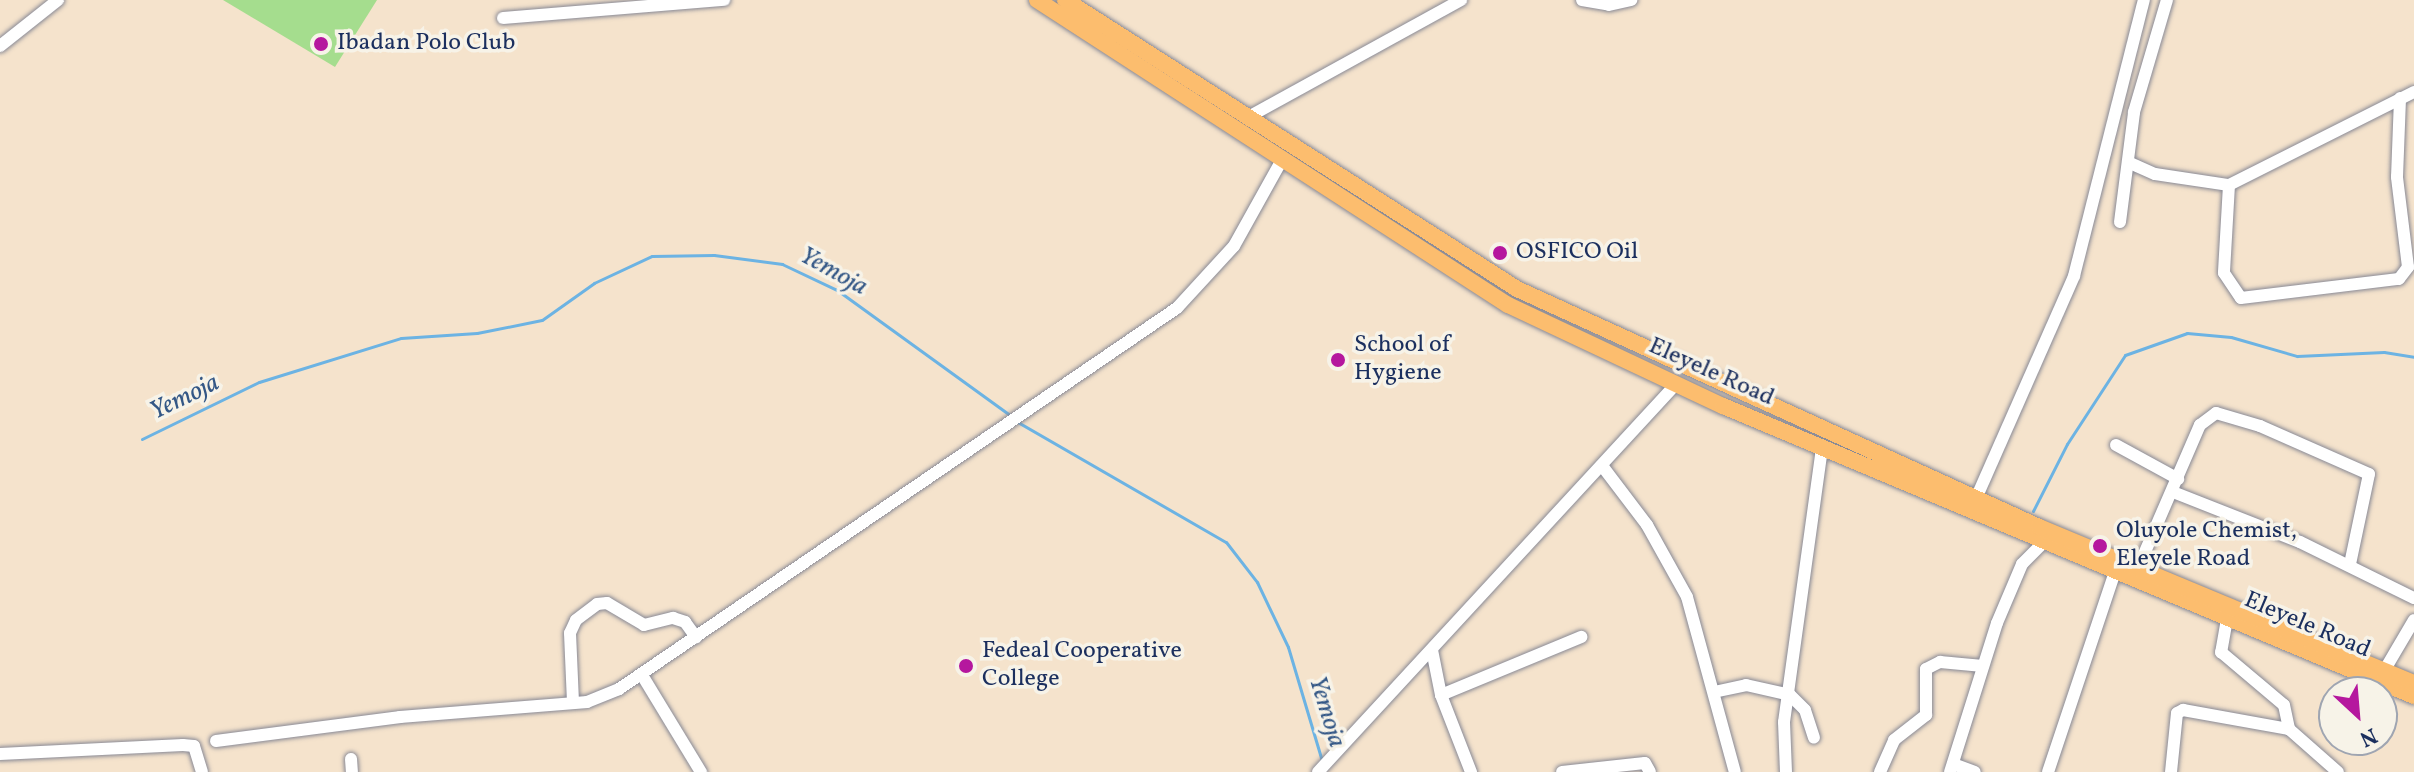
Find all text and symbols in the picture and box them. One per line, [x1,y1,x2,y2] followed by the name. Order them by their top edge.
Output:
[337,30,515,58] place label: Ibadan Polo Club
[312,35,330,53] marker: Ibadan Polo Club
[1516,239,1638,267] place label: OSFICO Oil
[793,241,873,303] water label: Yemoja
[1491,244,1509,262] marker: OSFICO Oil
[1354,332,1450,388] place label: School of Hygiene
[1644,333,1778,413] street label: Eleyele Road
[1329,351,1347,369] marker: School of Hygiene
[145,368,225,428] water label: Yemoja
[2116,518,2297,574] place label: Oluyole Chemist, Eleyele Road
[2091,537,2109,555] marker: Oluyole Chemist, Eleyele Road
[2240,586,2374,666] street label: Eleyele Road
[982,638,1182,694] place label: Fedeal Cooperative College
[957,657,975,675] marker: Fedeal Cooperative College
[1300,672,1352,752] water label: Yemoja
[2318,676,2398,756] north arrow
[2354,719,2382,754] text: N

